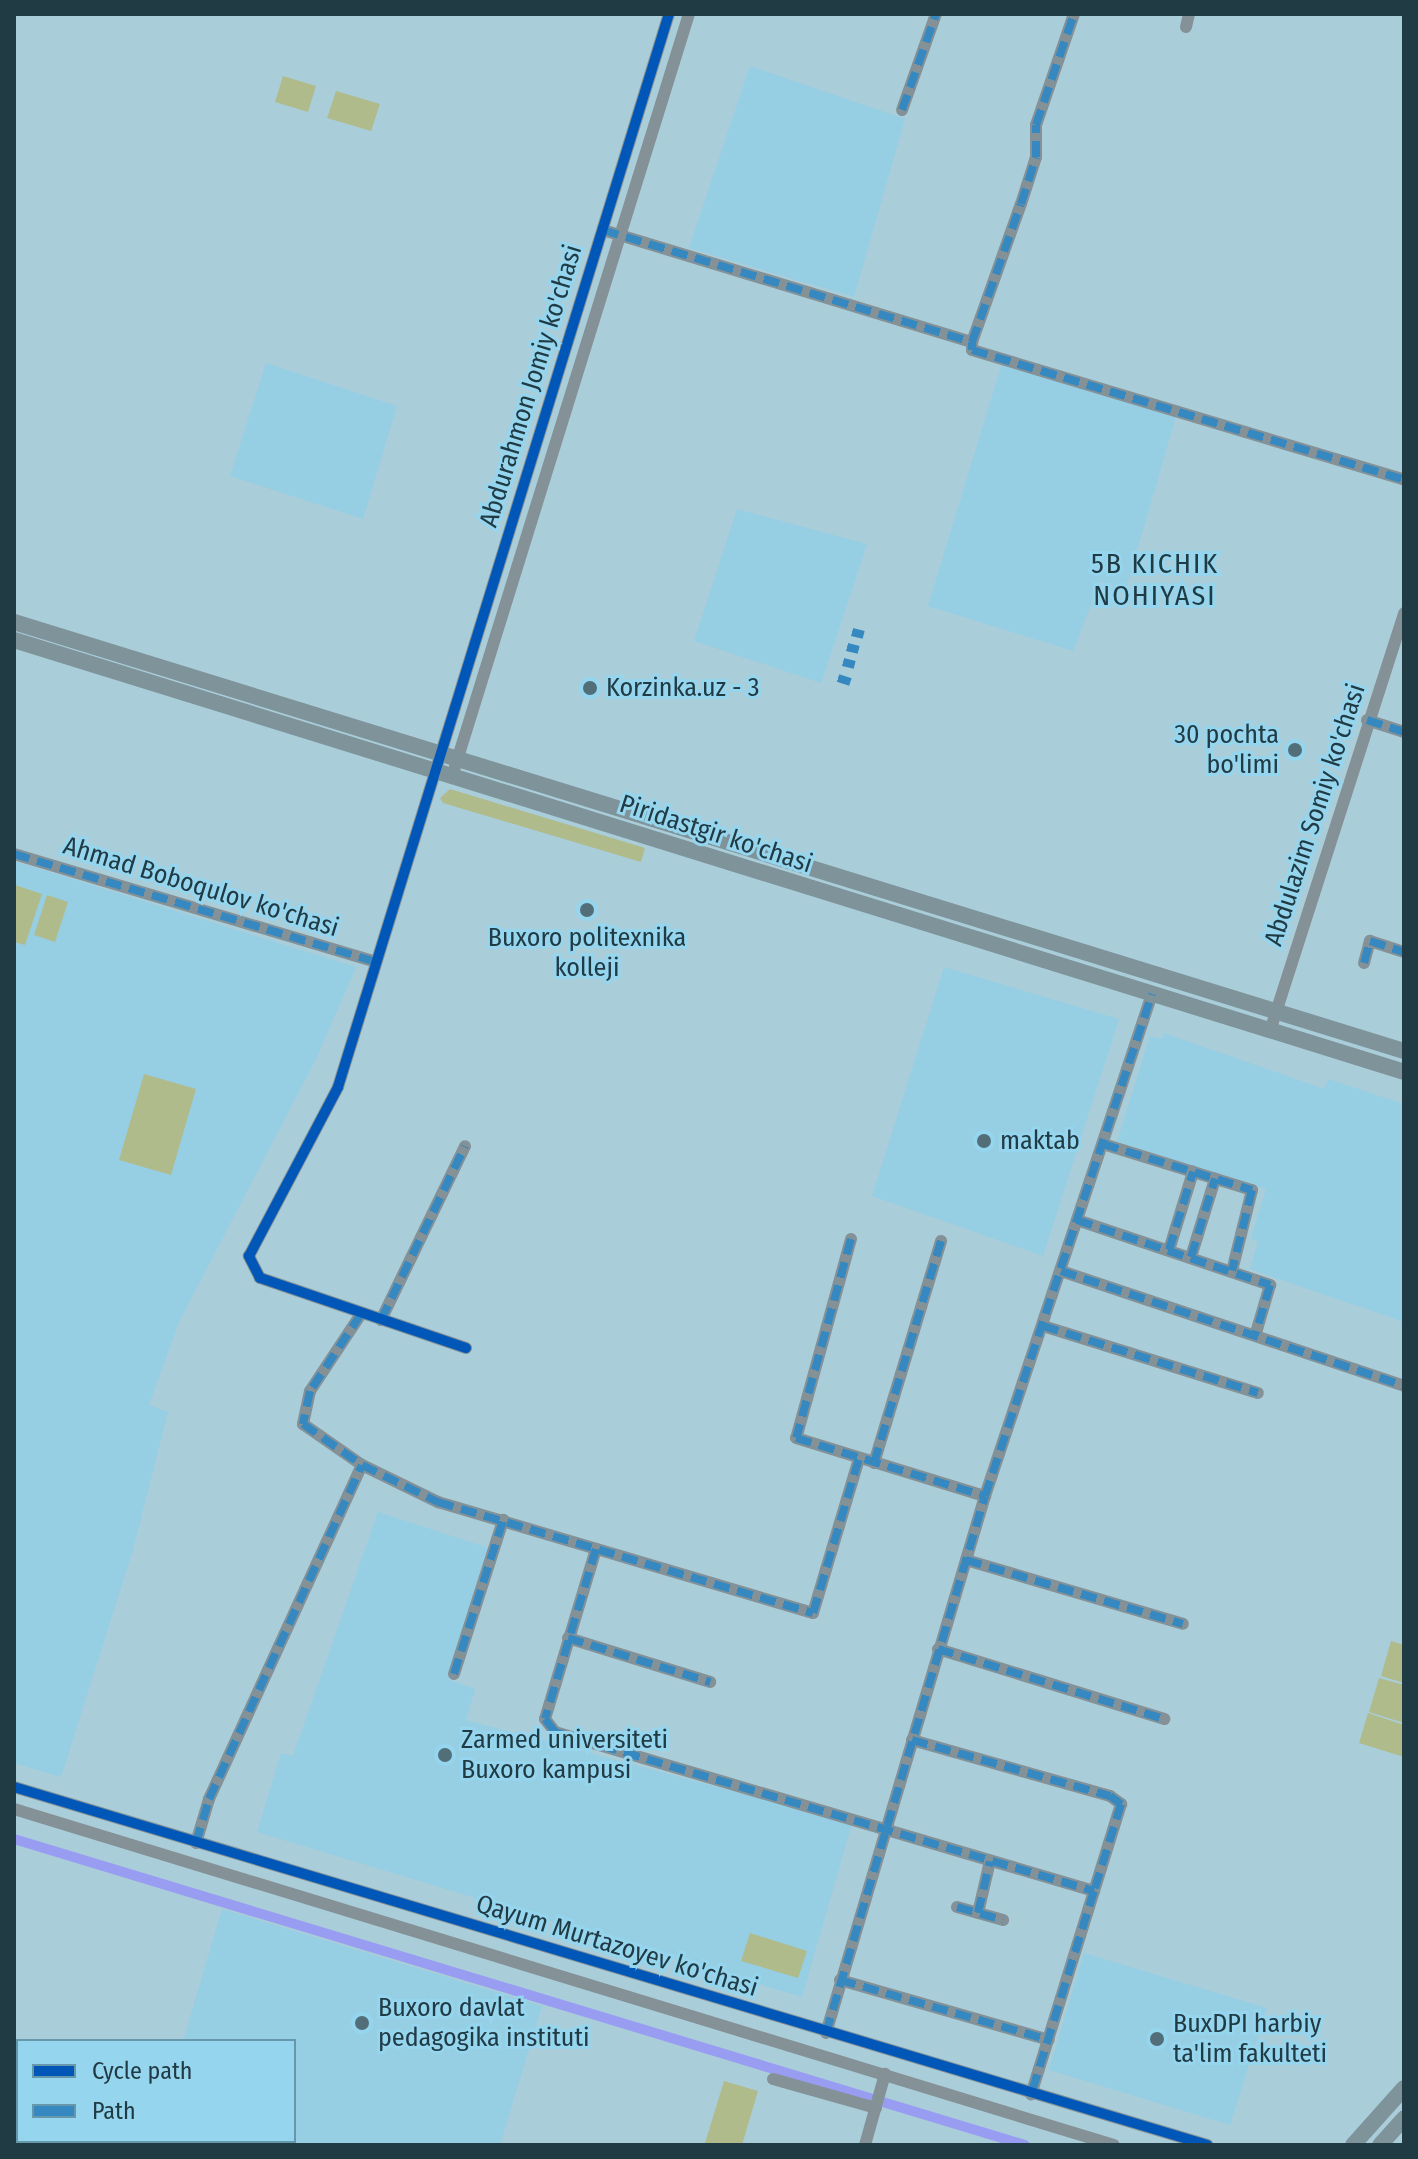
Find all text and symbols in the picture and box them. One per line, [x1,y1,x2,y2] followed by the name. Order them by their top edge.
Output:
[473,241,589,531] street label: Abdurahmon Jomiy ko'chasi
[1091,547,1219,613] district label: 5B KICHIK NOHIYASI
[606,672,760,704] place label: Korzinka.uz - 3
[581,679,599,697] marker: Korzinka.uz - 3
[1258,680,1372,950] street label: Abdulazim Somiy ko'chasi
[1174,719,1279,780] place label: 30 pochta bo'limi
[1286,741,1304,759] marker: 30 pochta bo'limi
[616,788,816,880] street label: Piridastgir ko'chasi
[59,830,343,944] street label: Ahmad Boboqulov ko'chasi
[578,901,596,919] marker: Buxoro politexnika kolleji
[488,922,686,984] place label: Buxoro politexnika kolleji
[1000,1125,1080,1157] place label: maktab
[975,1132,993,1150] marker: maktab
[461,1724,668,1786] place label: Zarmed universiteti Buxoro kampusi
[436,1746,454,1764] marker: Zarmed universiteti Buxoro kampusi
[472,1888,762,2004] street label: Qayum Murtazoyev ko'chasi
[378,1992,589,2054] place label: Buxoro davlat pedagogika instituti
[1173,2008,1327,2070] place label: BuxDPI harbiy ta'lim fakulteti
[353,2014,371,2032] marker: Buxoro davlat pedagogika instituti
[1148,2030,1166,2048] marker: BuxDPI harbiy ta'lim fakulteti
[16,2039,296,2143] legend
[92,2057,192,2085] text: Cycle path
[92,2097,136,2125] text: Path

